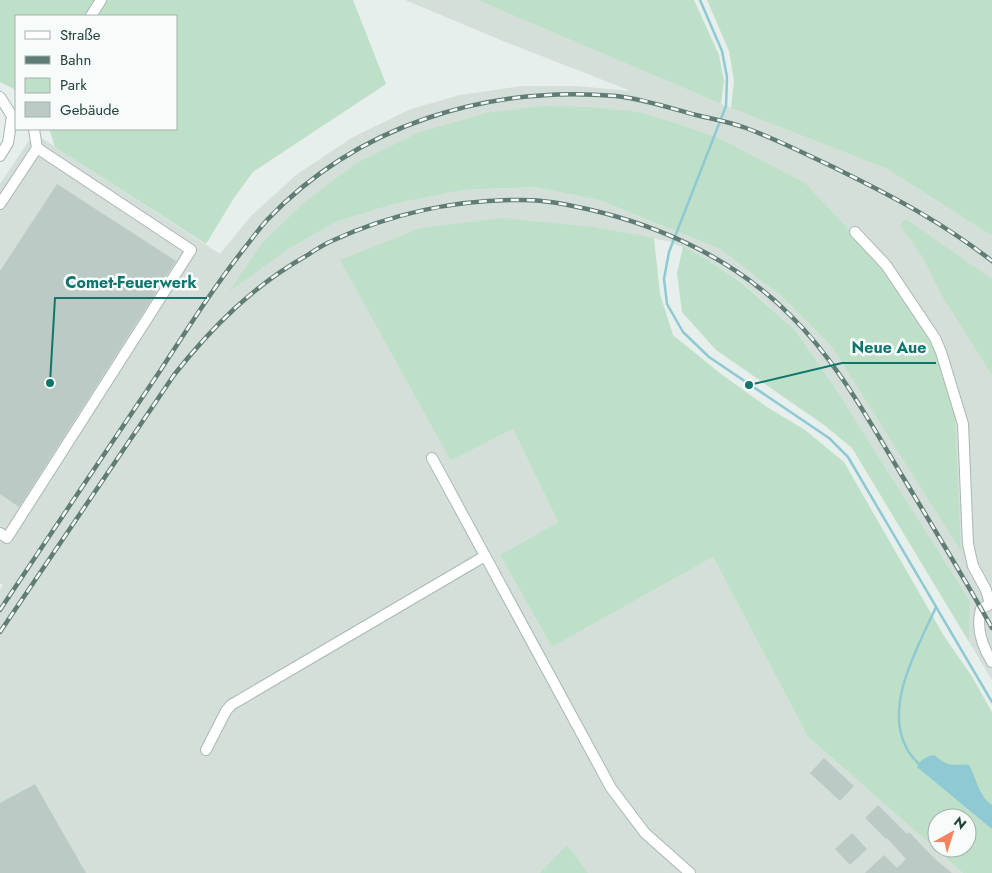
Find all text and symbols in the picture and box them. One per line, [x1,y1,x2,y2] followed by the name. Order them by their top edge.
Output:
[15,15,178,130] legend
[60,24,101,46] text: Straße
[60,49,91,71] text: Bahn
[60,74,87,96] text: Park
[60,99,120,121] text: Gebäude
[55,267,207,298] callout: Comet-Feuerwerk
[65,271,197,294] text: Comet-Feuerwerk
[842,332,936,363] callout: Neue Aue
[852,336,926,359] text: Neue Aue
[927,808,977,858] north arrow
[950,812,971,834] text: N

